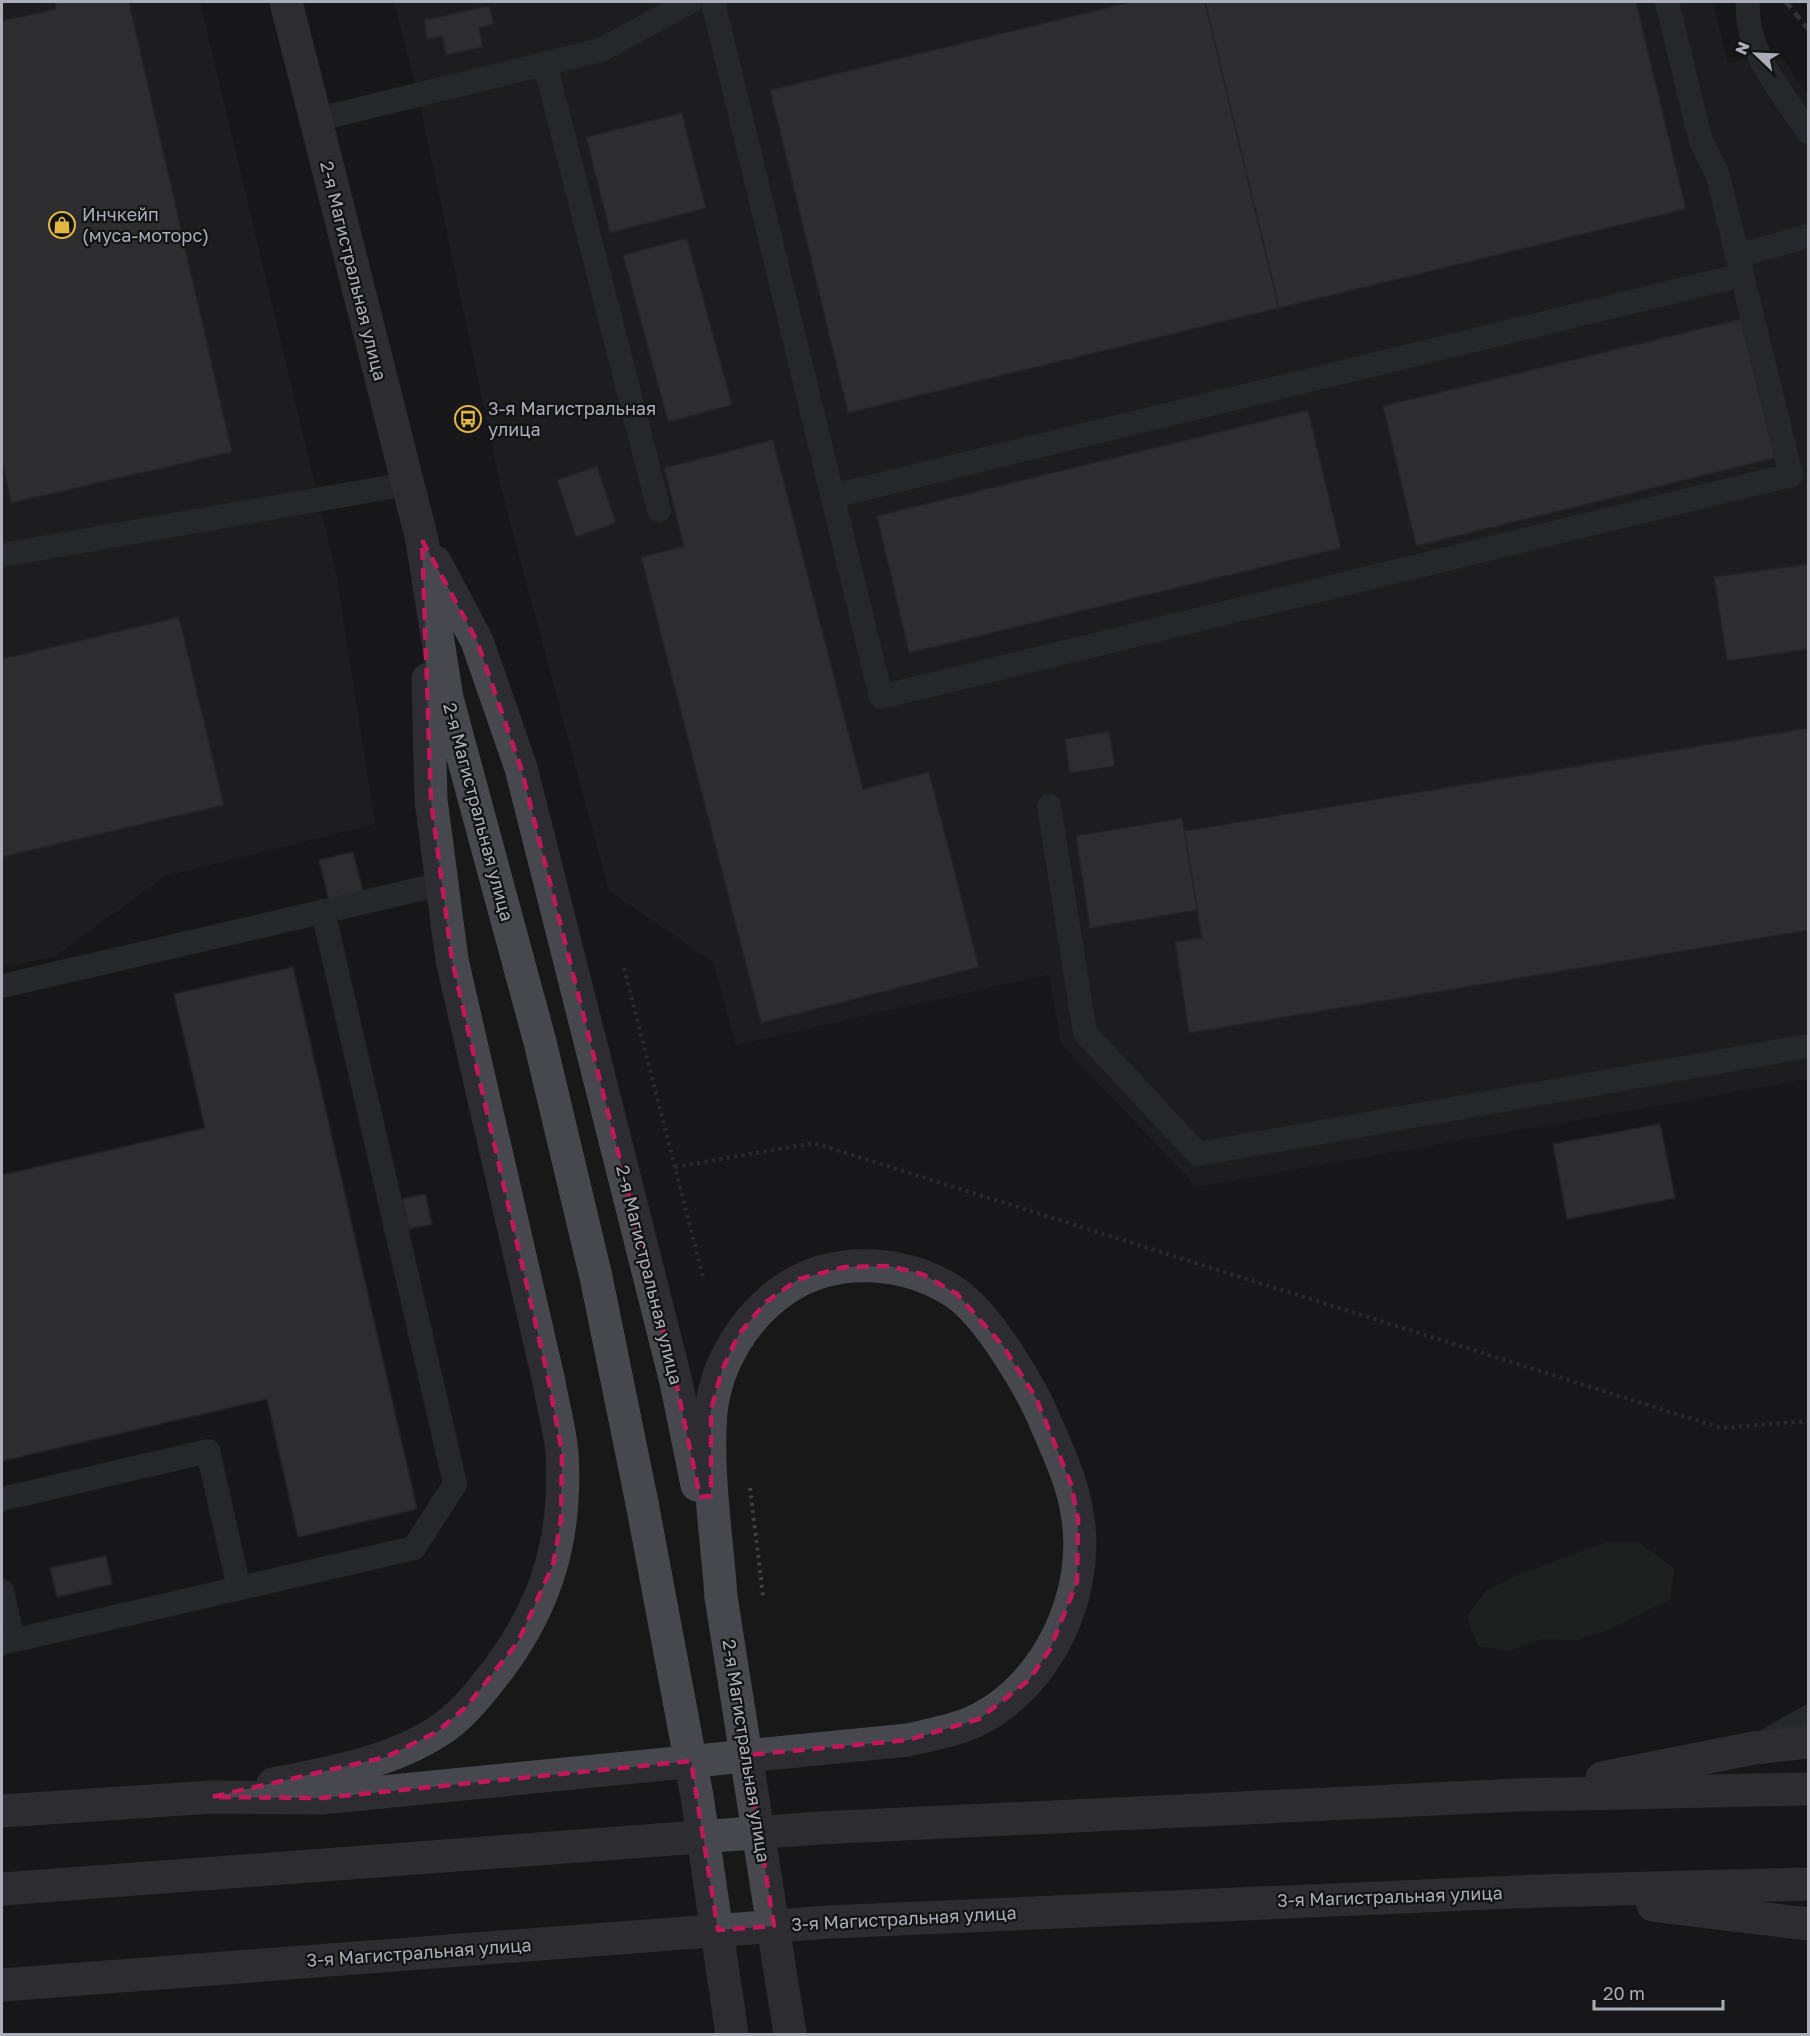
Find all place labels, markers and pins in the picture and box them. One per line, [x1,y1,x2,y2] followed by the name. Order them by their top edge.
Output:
[82,203,209,246] place label: Инчкейп (муса-моторс)
[47,210,77,240] shop icon: Инчкейп (муса-моторс)
[488,397,656,440] place label: 3-я Магистральная улица
[453,404,483,434] bus stop icon: 3-я Магистральная улица

